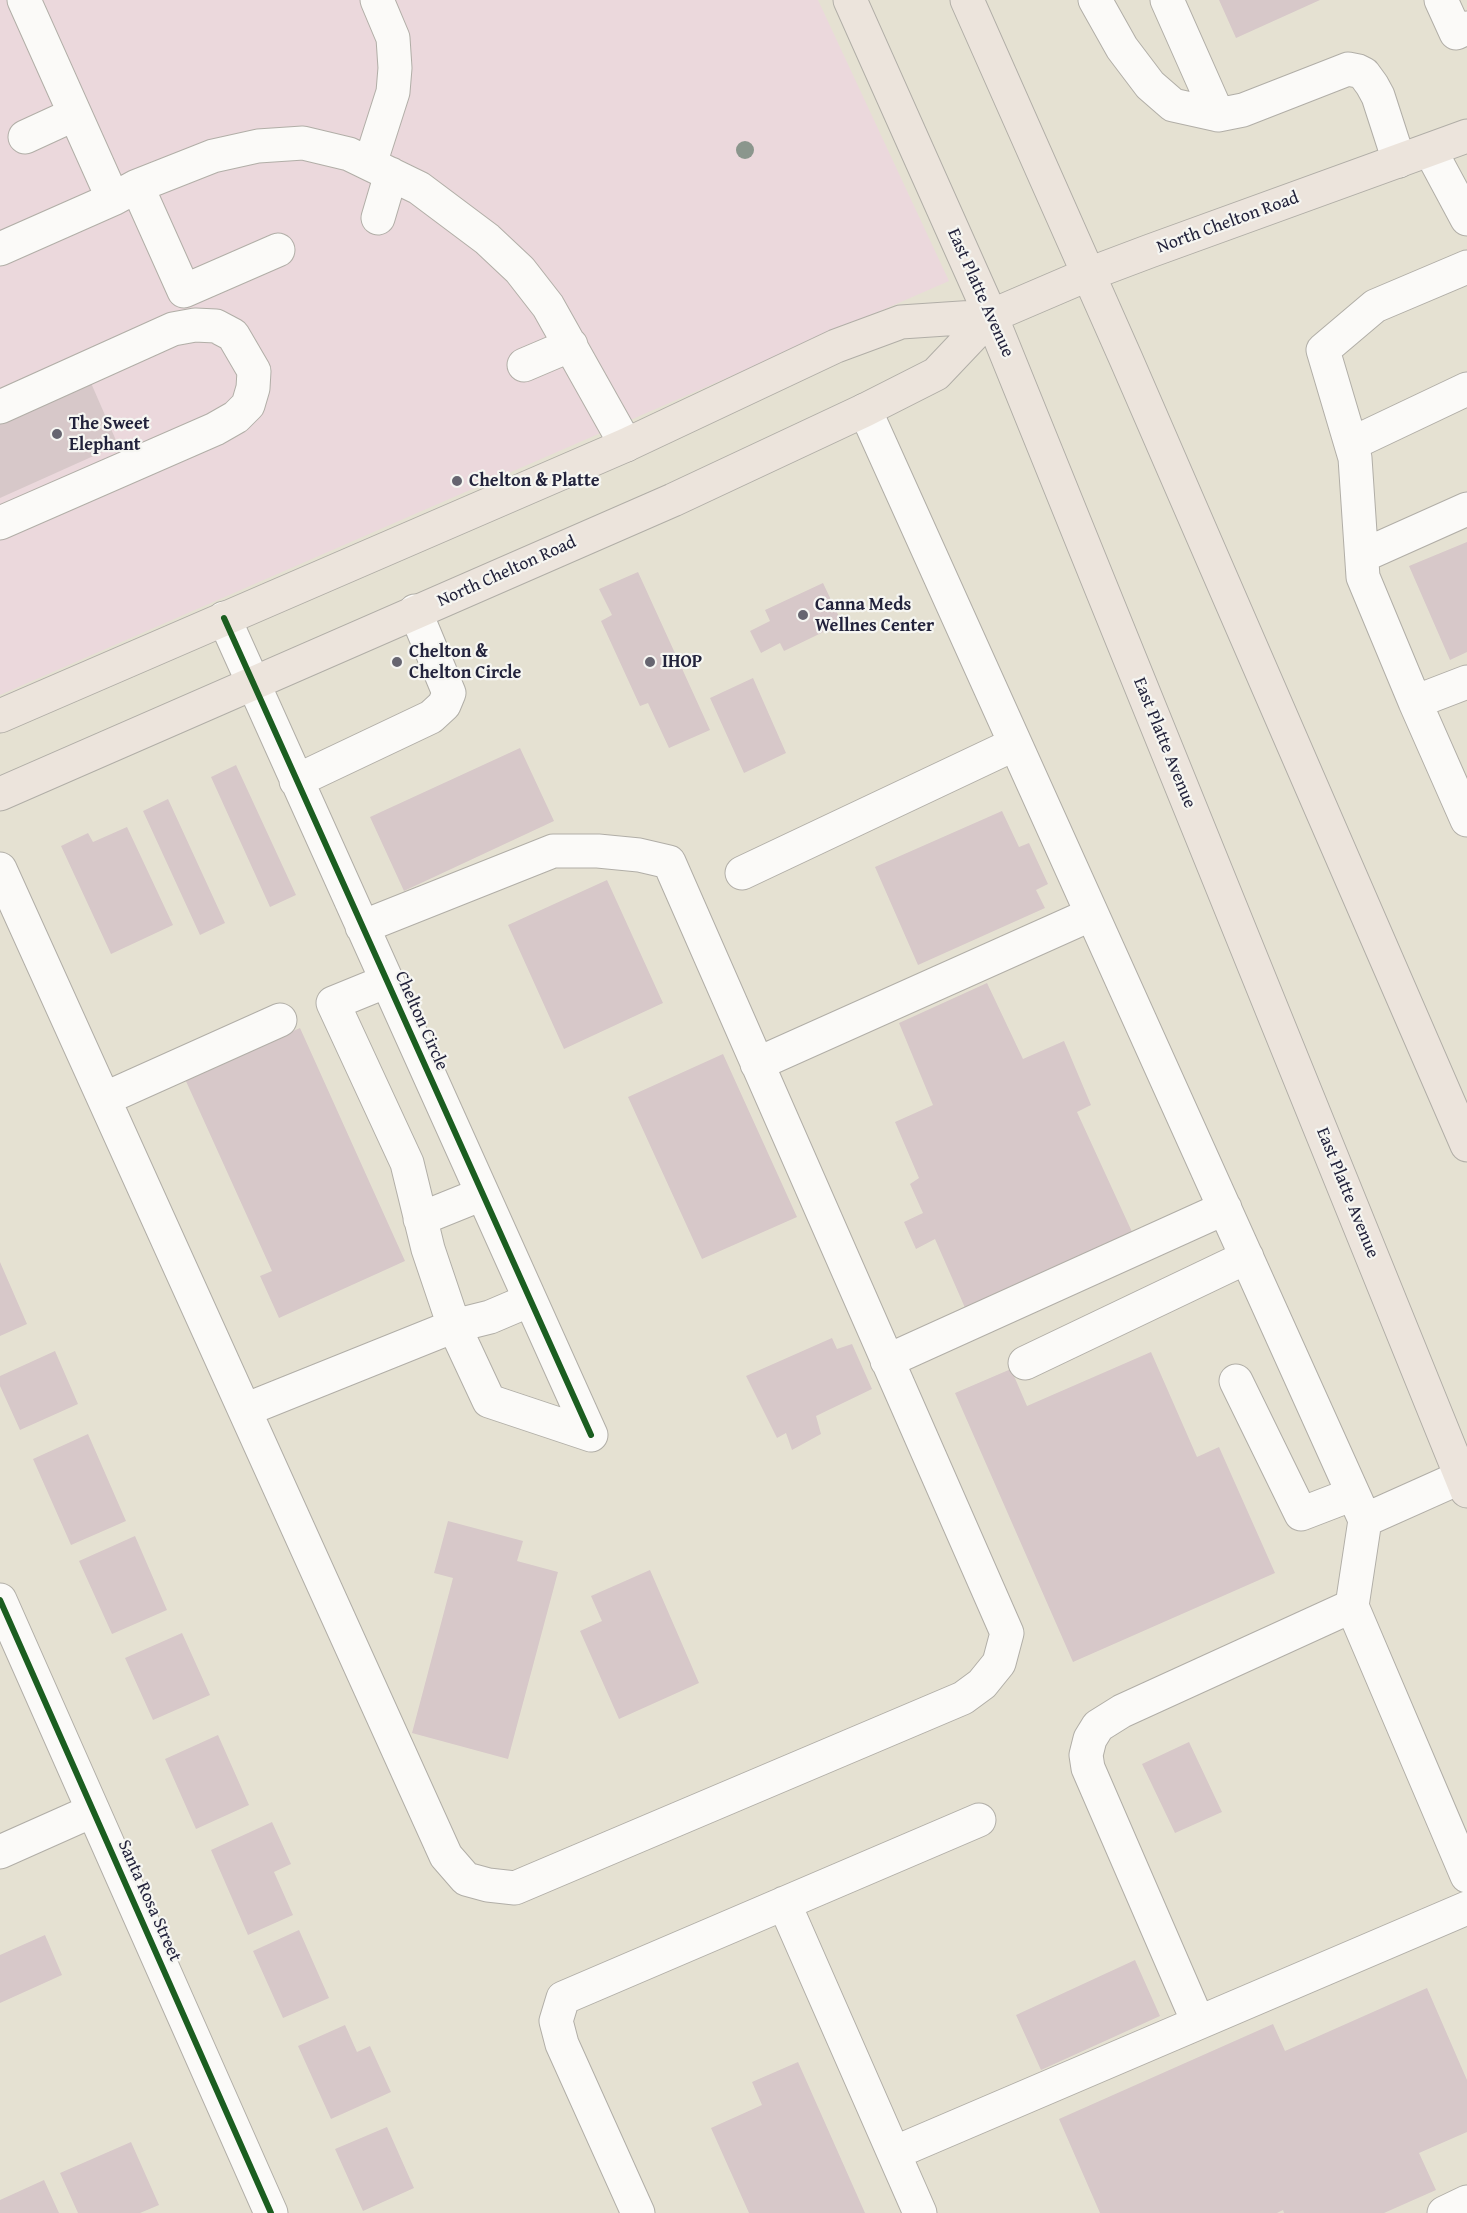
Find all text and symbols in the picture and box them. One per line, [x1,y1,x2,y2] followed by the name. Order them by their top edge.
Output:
[1154,187,1302,259] street label: North Chelton Road
[942,225,1018,361] street label: East Platte Avenue
[69,413,150,456] place label: The Sweet Elephant
[50,427,64,441] marker: The Sweet Elephant
[469,470,600,492] place label: Chelton & Platte
[450,474,464,488] marker: Chelton & Platte
[434,532,580,612] street label: North Chelton Road
[815,594,934,636] place label: Canna Meds Wellnes Center
[796,608,810,622] marker: Canna Meds Wellnes Center
[409,641,521,684] place label: Chelton & Chelton Circle
[662,651,702,673] place label: IHOP
[390,655,404,669] marker: Chelton & Chelton Circle
[643,655,657,669] marker: IHOP
[1128,675,1200,811] street label: East Platte Avenue
[390,968,452,1074] street label: Chelton Circle
[1311,1125,1383,1261] street label: East Platte Avenue
[113,1837,185,1965] street label: Santa Rosa Street

